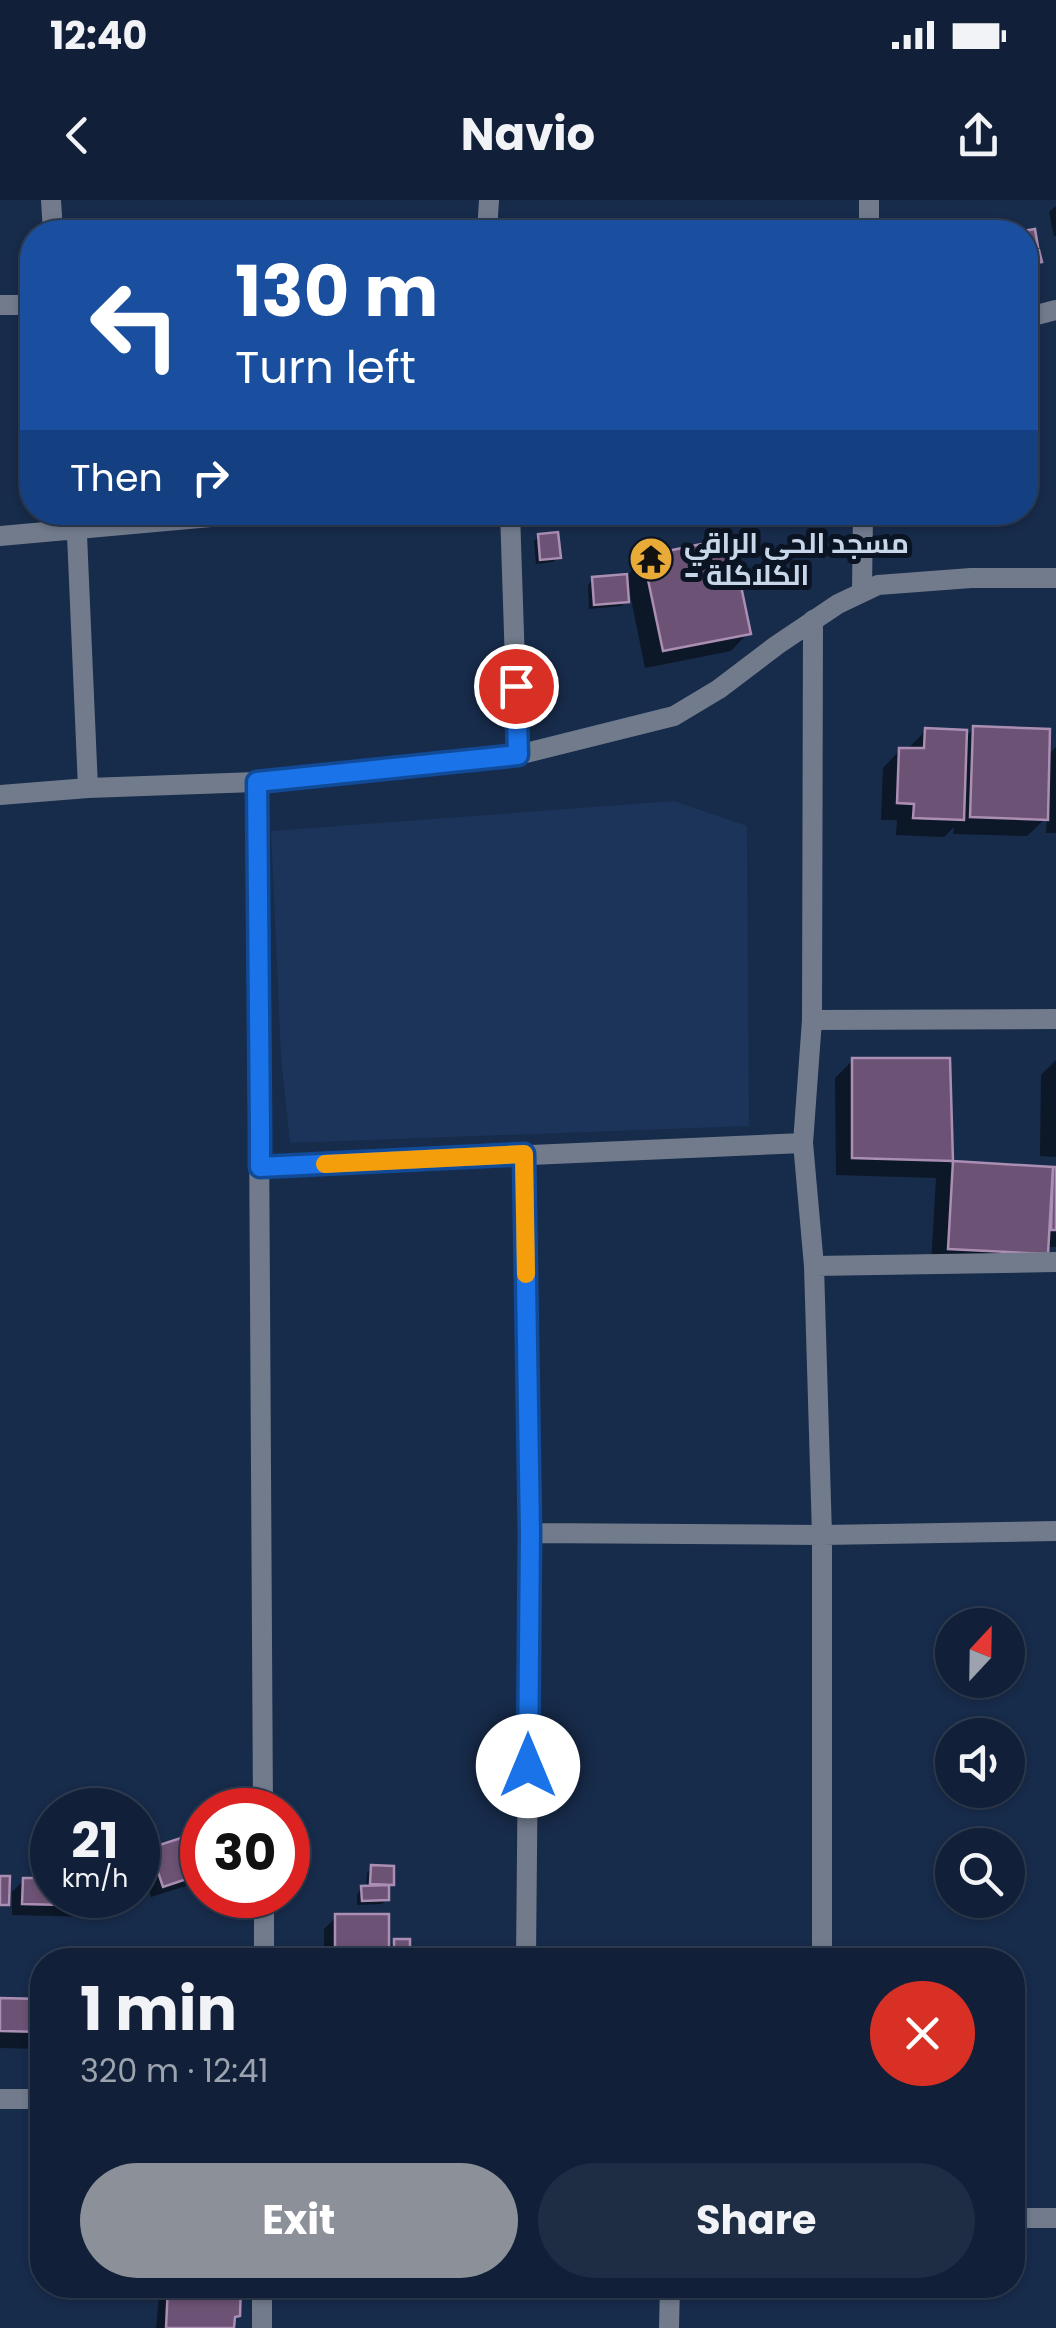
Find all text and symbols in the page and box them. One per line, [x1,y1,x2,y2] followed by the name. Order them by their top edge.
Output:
[50,9,147,62] text: 12:40
[461,103,595,166] text: Navio
[50,108,105,163] icon: back
[951,108,1006,163] icon: share
[235,242,438,341] text: 130 m
[70,260,200,390] icon: left
[235,336,416,399] text: Turn left
[183,450,238,505] icon: right
[70,451,163,504] text: Then
[684,524,909,595] place label: مسجد الحي الراقي - الكلاكلة
[628,536,674,582] temple icon: مسجد الحي الراقي - الكلاكلة
[474,644,559,729] pin
[489,659,544,714] icon: arrive
[935,1608,1025,1698] north arrow
[935,1608,1025,1918] map controls
[476,1714,580,1818] position arrow
[935,1718,1025,1808] button: sound
[180,1788,310,1918] speed limit sign: 30
[71,1805,119,1876] text: 21
[935,1828,1025,1918] button: search
[62,1861,128,1896] text: km/h
[80,1967,237,2051] text: 1 min
[870,1981,975,2086] button: close
[80,2048,269,2093] text: 320 m · 12:41
[80,2163,518,2278] button: Exit
[538,2163,975,2278] button: Share

